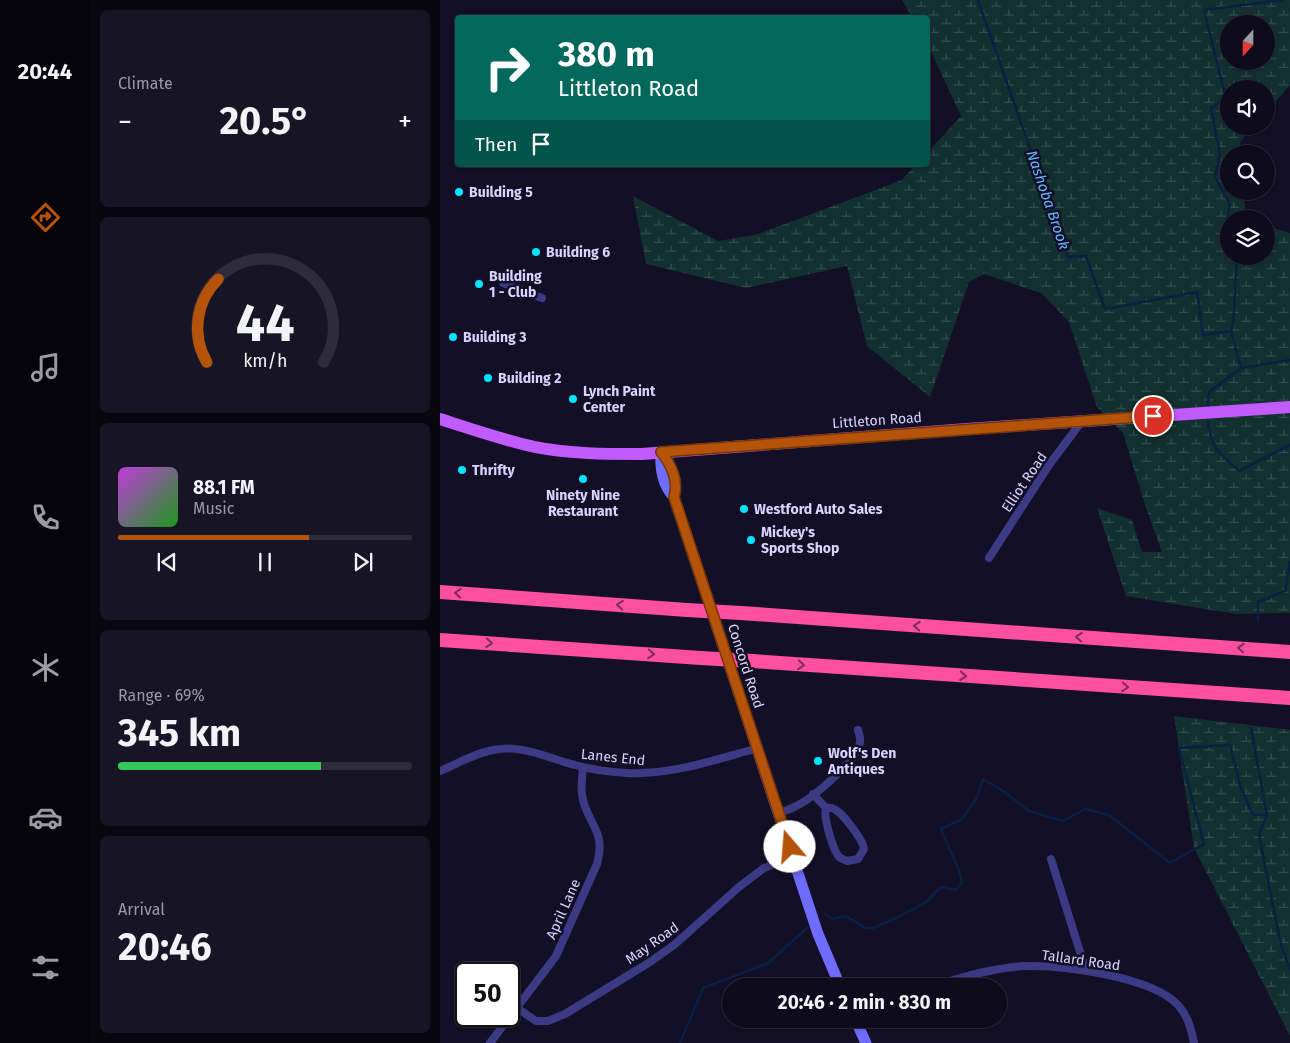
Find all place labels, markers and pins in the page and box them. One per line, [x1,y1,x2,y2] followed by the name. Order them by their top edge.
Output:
[469,184,533,201] place label: Building 5
[453,186,465,198] marker: Building 5
[546,244,610,261] place label: Building 6
[530,246,542,258] marker: Building 6
[489,268,542,301] place label: Building 1 - Club
[473,278,485,290] marker: Building 1 - Club
[463,329,526,346] place label: Building 3
[447,331,459,343] marker: Building 3
[498,370,561,387] place label: Building 2
[482,372,494,384] marker: Building 2
[583,383,656,416] place label: Lynch Paint Center
[567,393,579,405] marker: Lynch Paint Center
[1132,395,1174,437] pin
[472,462,516,479] place label: Thrifty
[456,464,468,476] marker: Thrifty
[577,473,589,485] marker: Ninety Nine Restaurant
[546,487,620,520] place label: Ninety Nine Restaurant
[754,501,883,518] place label: Westford Auto Sales
[738,503,750,515] marker: Westford Auto Sales
[761,524,839,557] place label: Mickey's Sports Shop
[745,534,757,546] marker: Mickey's Sports Shop
[827,745,896,778] place label: Wolf's Den Antiques
[812,755,824,767] marker: Wolf's Den Antiques

